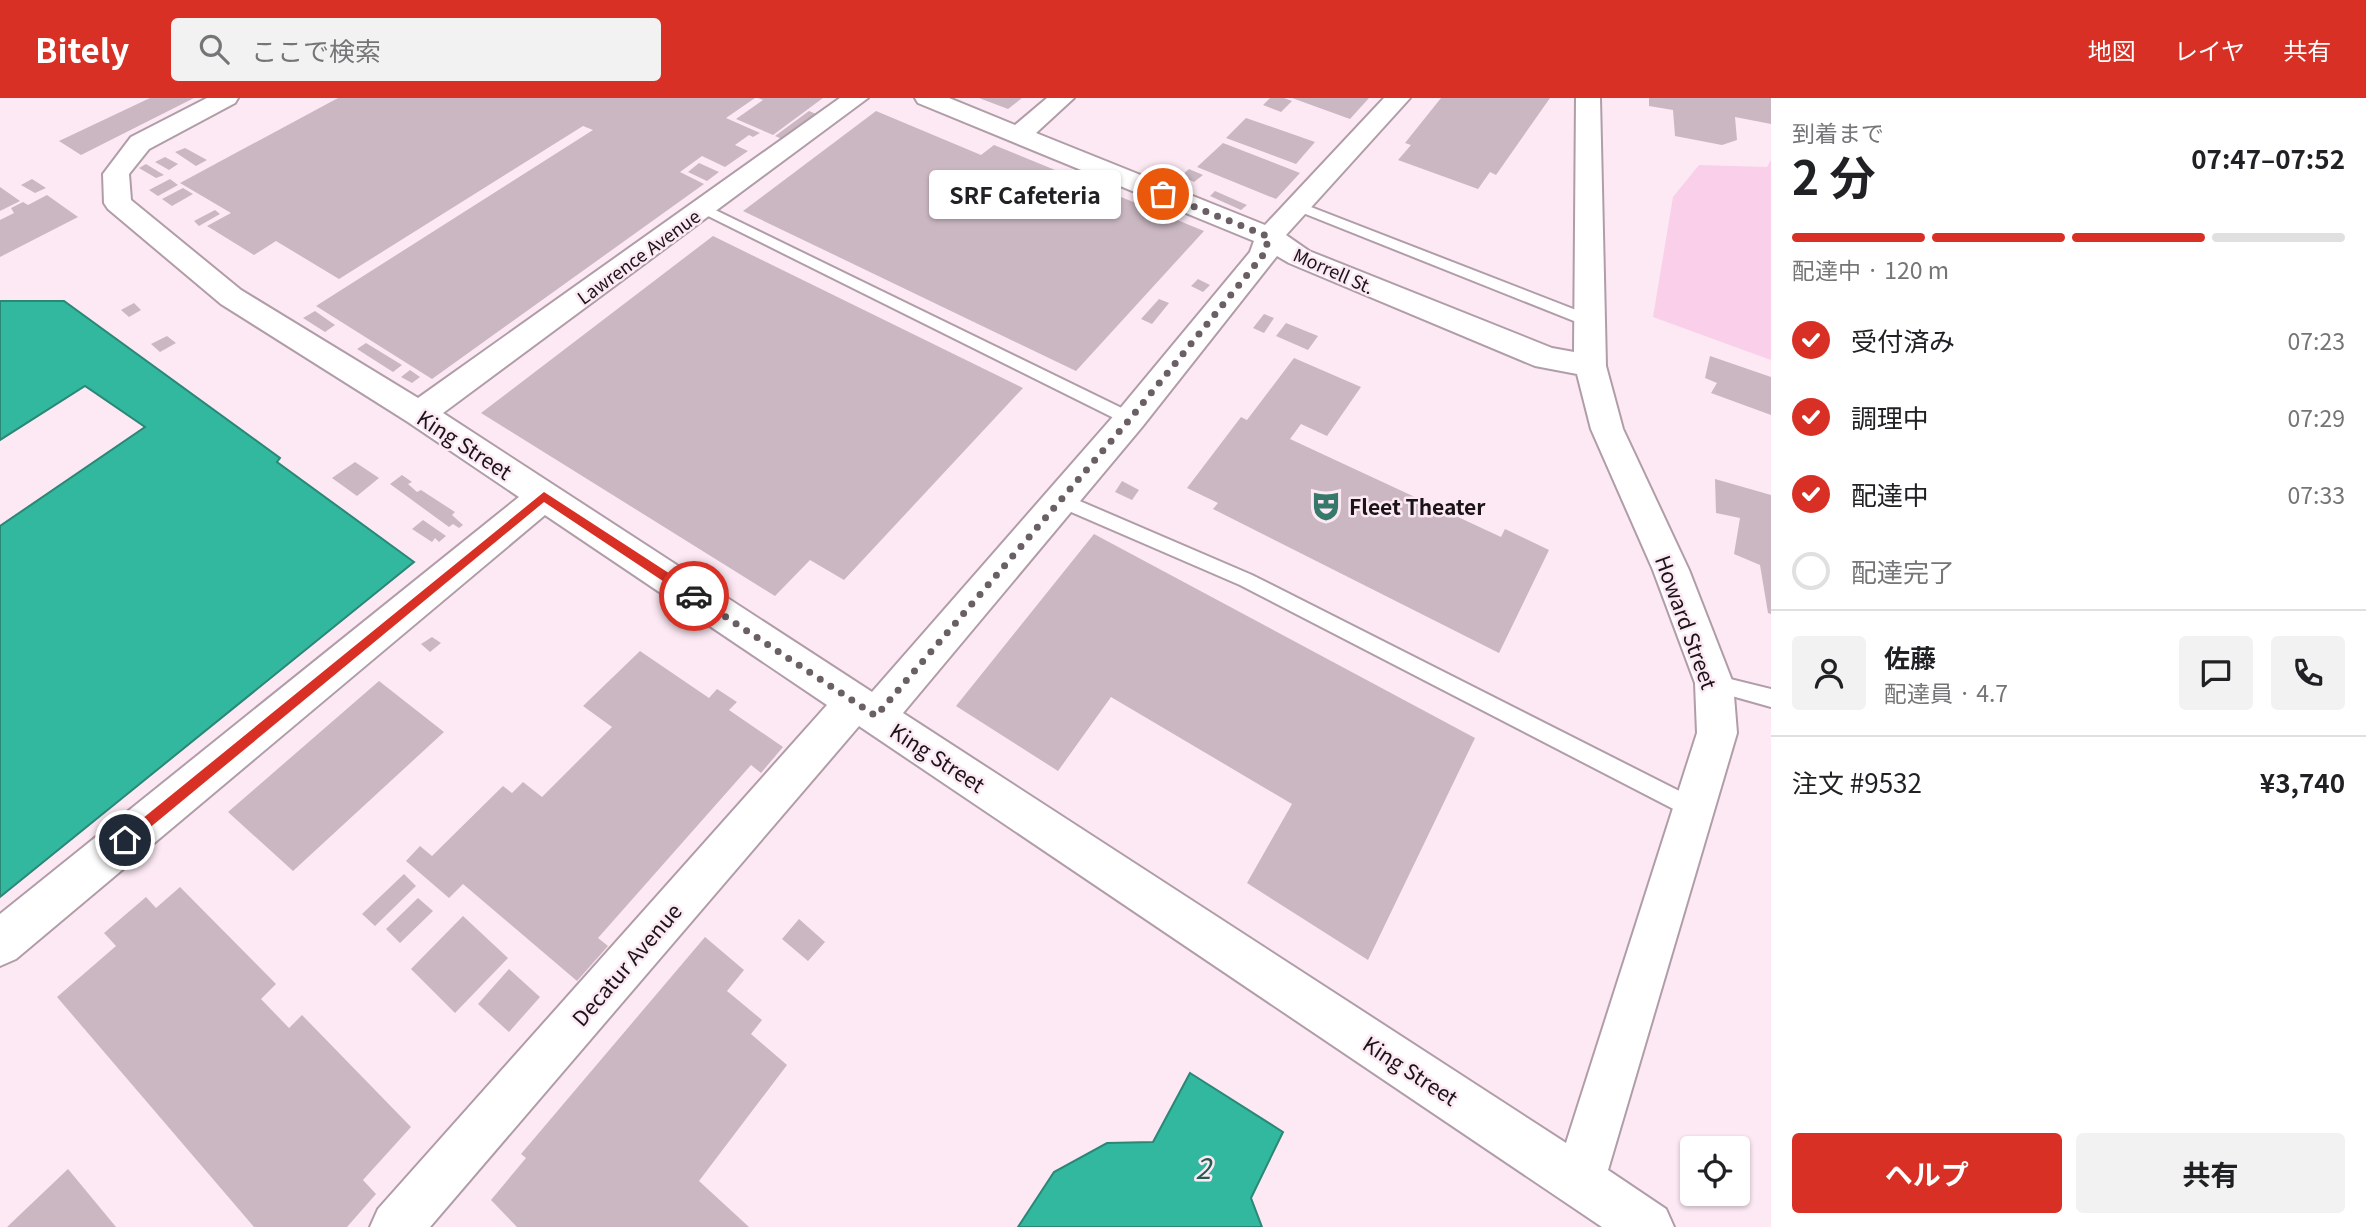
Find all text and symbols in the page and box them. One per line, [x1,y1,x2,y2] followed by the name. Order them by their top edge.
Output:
[171,18,661,81] search box
[35,25,129,73] text: Bitely
[195,30,233,68] icon: search
[251,31,381,68] text: ここで検索
[2088,32,2136,67] text: 地図
[2174,32,2245,67] text: レイヤ
[2283,32,2331,67] text: 共有
[1792,115,1884,149] text: 到着まで
[2191,139,2345,176] text: 07:47–07:52
[1792,142,1876,208] text: 2 分
[1133,164,1193,224] pin
[928,170,1121,218] callout: SRF Cafeteria
[1144,175,1182,213] icon: bag
[949,177,1101,211] text: SRF Cafeteria
[571,202,705,310] street label: Lawrence Avenue
[1290,241,1378,299] street label: Morrell St.
[1792,252,1949,286] text: 配達中 · 120 m
[1792,321,1830,359] icon: check
[1851,321,1955,358] text: 受付済み
[2288,323,2345,357] text: 07:23
[1792,398,1830,436] icon: check
[1851,398,1929,435] text: 調理中
[2288,400,2345,434] text: 07:29
[412,402,518,486] street label: King Street
[1792,475,1830,513] icon: check
[1851,475,1929,512] text: 配達中
[2288,477,2345,511] text: 07:33
[1309,489,1343,523] theatre icon: Fleet Theater
[1349,491,1486,521] place label: Fleet Theater
[1649,551,1725,693] street label: Howard Street
[1851,552,1955,589] text: 配達完了
[659,561,729,631] courier
[675,577,713,615] icon: car
[1792,636,1866,710] button: person
[2179,636,2253,710] button: chat
[2271,636,2345,710] button: phone
[1884,638,1936,675] text: 佐藤
[1884,675,2008,709] text: 配達員 · 4.7
[885,715,991,799] street label: King Street
[1792,763,1922,800] text: 注文 #9532
[2260,763,2345,800] text: ¥3,740
[95,810,155,870] pin
[106,821,144,859] icon: home
[564,896,688,1032] street label: Decatur Avenue
[1358,1028,1464,1112] street label: King Street
[1792,1133,2062,1213] button: ヘルプ
[2076,1133,2345,1213] button: 共有
[1680,1136,1750,1206] map controls
[1680,1136,1750,1206] button: locate
[1195,1147,1213,1187] water label: 2

